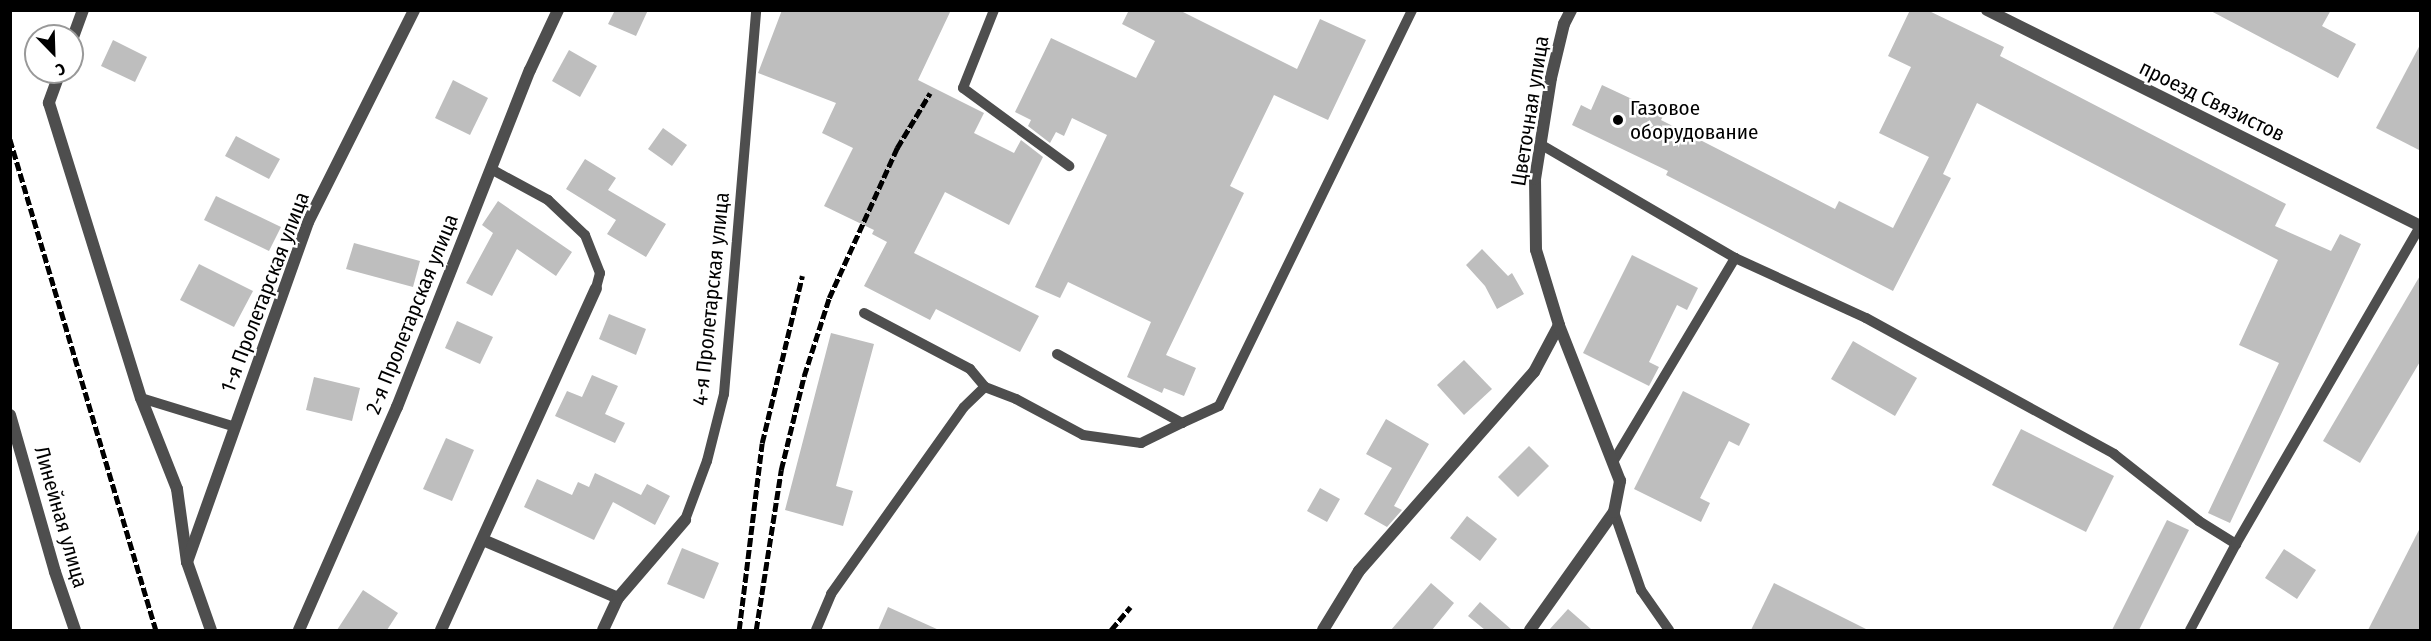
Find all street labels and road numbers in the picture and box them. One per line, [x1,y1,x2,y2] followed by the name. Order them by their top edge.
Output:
[1506,34,1554,188] street label: Цветочная улица
[2135,55,2289,147] street label: проезд Связистов
[215,188,315,396] street label: 1-я Пролетарская улица
[687,191,735,407] street label: 4-я Пролетарская улица
[360,210,464,418] street label: 2-я Пролетарская улица
[29,443,93,591] street label: Линейная улица

